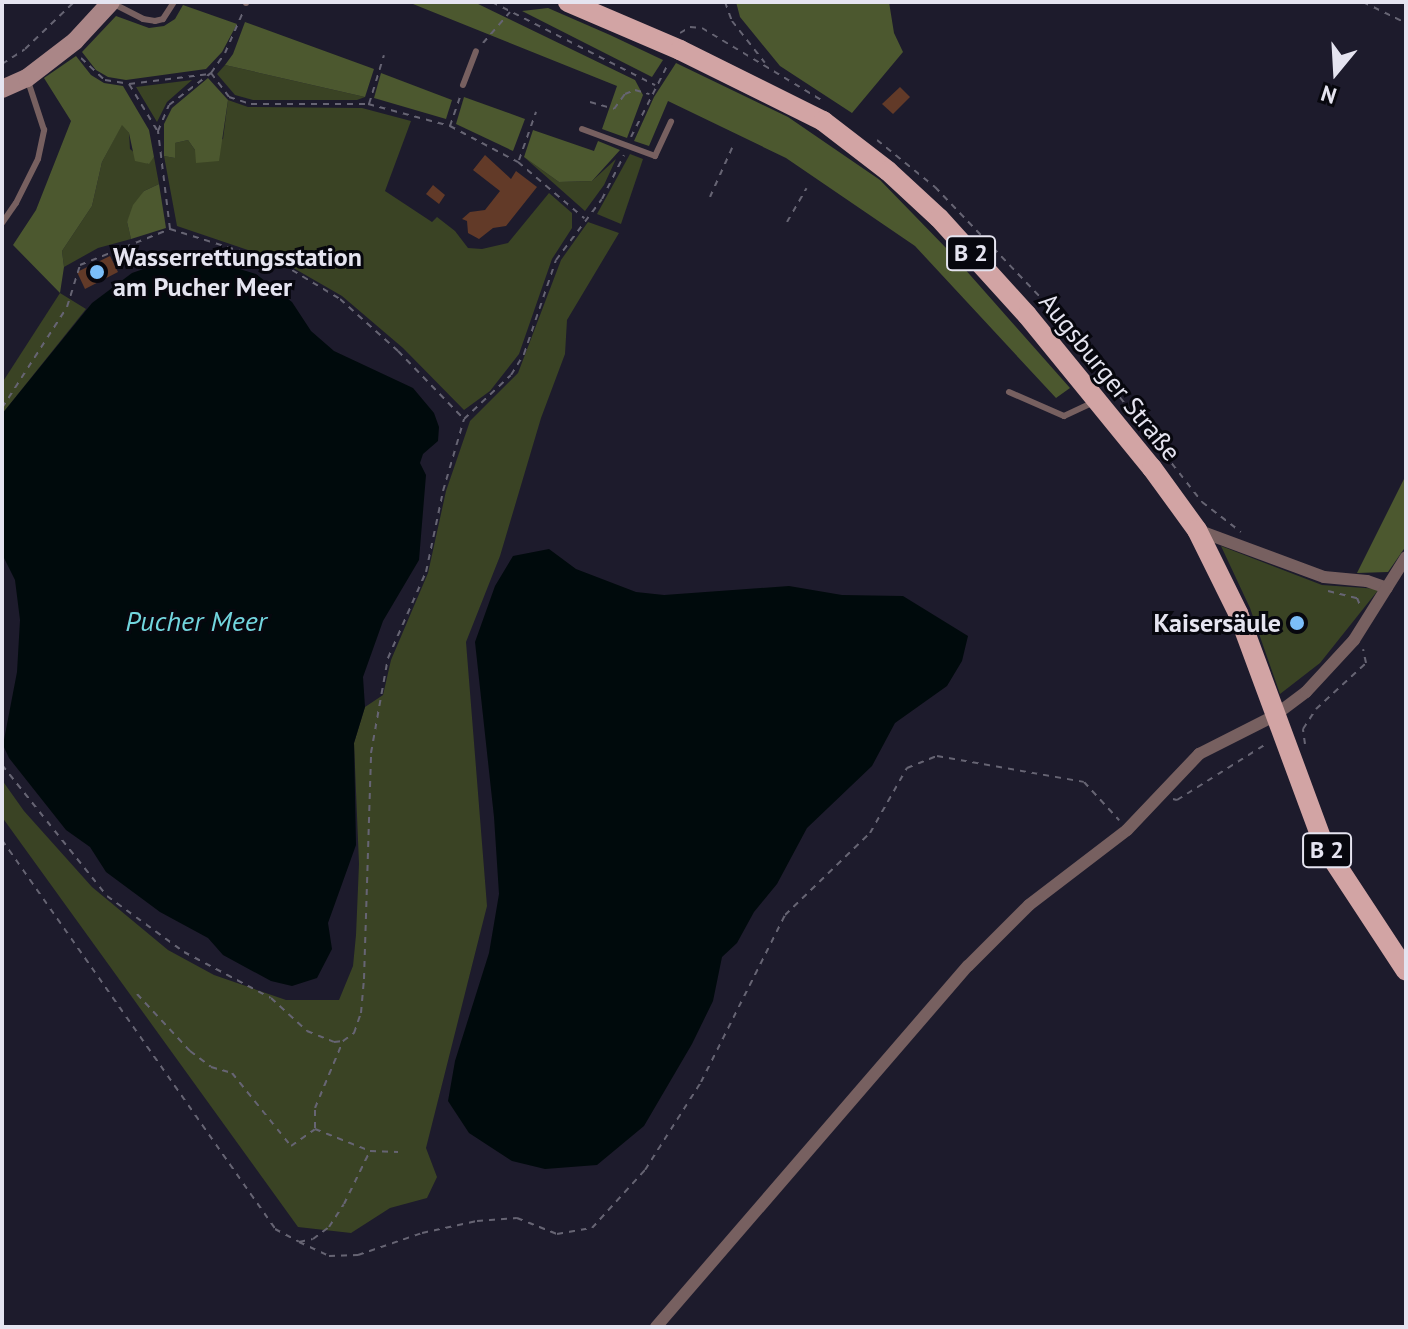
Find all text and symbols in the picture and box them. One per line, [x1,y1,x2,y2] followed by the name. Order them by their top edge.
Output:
[1296,32,1376,112] north arrow
[1317,79,1340,110] text: N
[945,233,997,273] road number: B 2
[113,241,362,302] place label: Wasserrettungsstation am Pucher Meer
[88,263,106,281] marker: Wasserrettungsstation am Pucher Meer
[1033,287,1187,467] street label: Augsburger Straße
[125,604,267,638] water label: Pucher Meer
[1153,607,1281,639] place label: Kaisersäule
[1288,614,1306,632] marker: Kaisersäule
[1301,830,1353,870] road number: B 2

